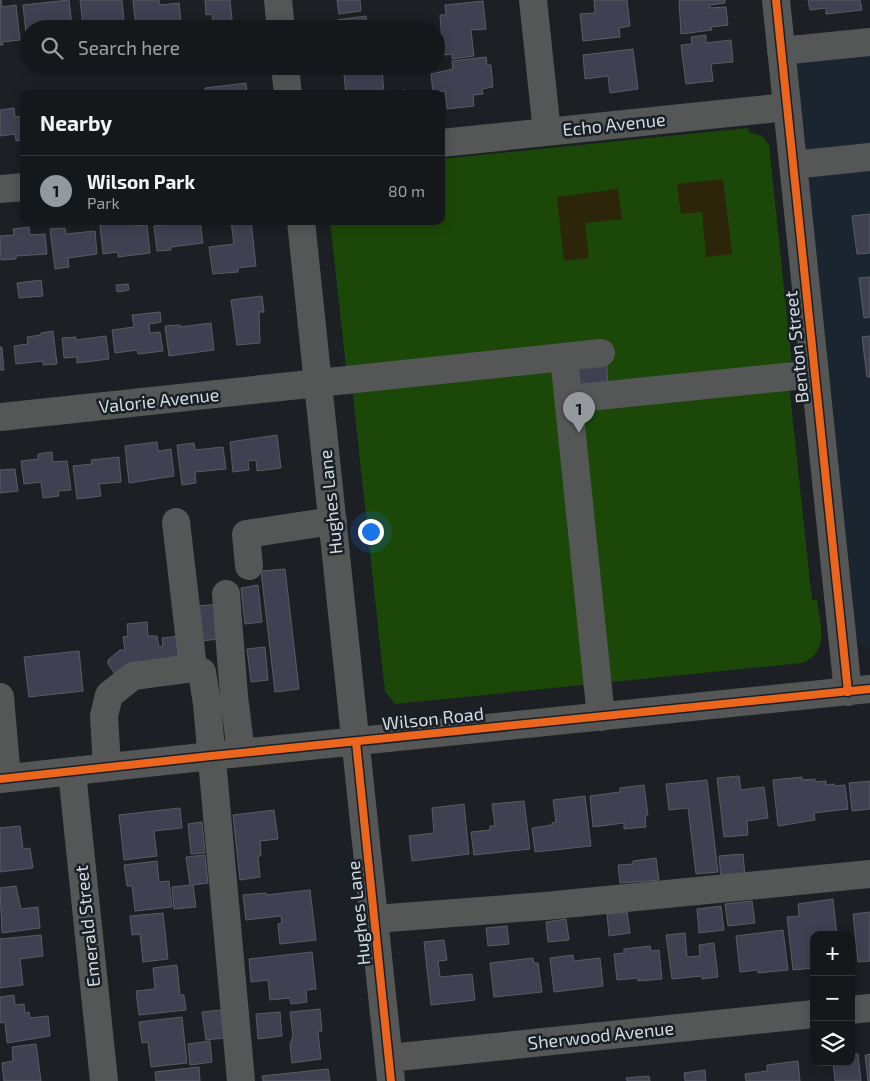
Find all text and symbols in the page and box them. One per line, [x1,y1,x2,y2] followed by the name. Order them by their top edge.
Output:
[20,20,445,75] search box
[38,34,66,62] icon: search
[78,36,180,59] text: Search here
[561,108,666,140] street label: Echo Avenue
[40,110,112,135] text: Nearby
[87,170,195,193] text: Wilson Park
[53,181,59,200] text: 1
[388,181,425,200] text: 80 m
[87,193,120,212] text: Park
[779,290,813,404] street label: Benton Street
[97,383,220,417] street label: Valorie Avenue
[563,392,595,433] pin: 1
[314,449,346,555] street label: Hughes Lane
[358,519,384,545] your location
[381,702,485,734] street label: Wilson Road
[342,860,374,966] street label: Hughes Lane
[70,864,104,988] street label: Emerald Street
[810,931,855,1066] map controls
[810,931,855,976] button: +
[810,976,855,1021] button: −
[527,1016,675,1054] street label: Sherwood Avenue
[810,1021,855,1066] button: layers

